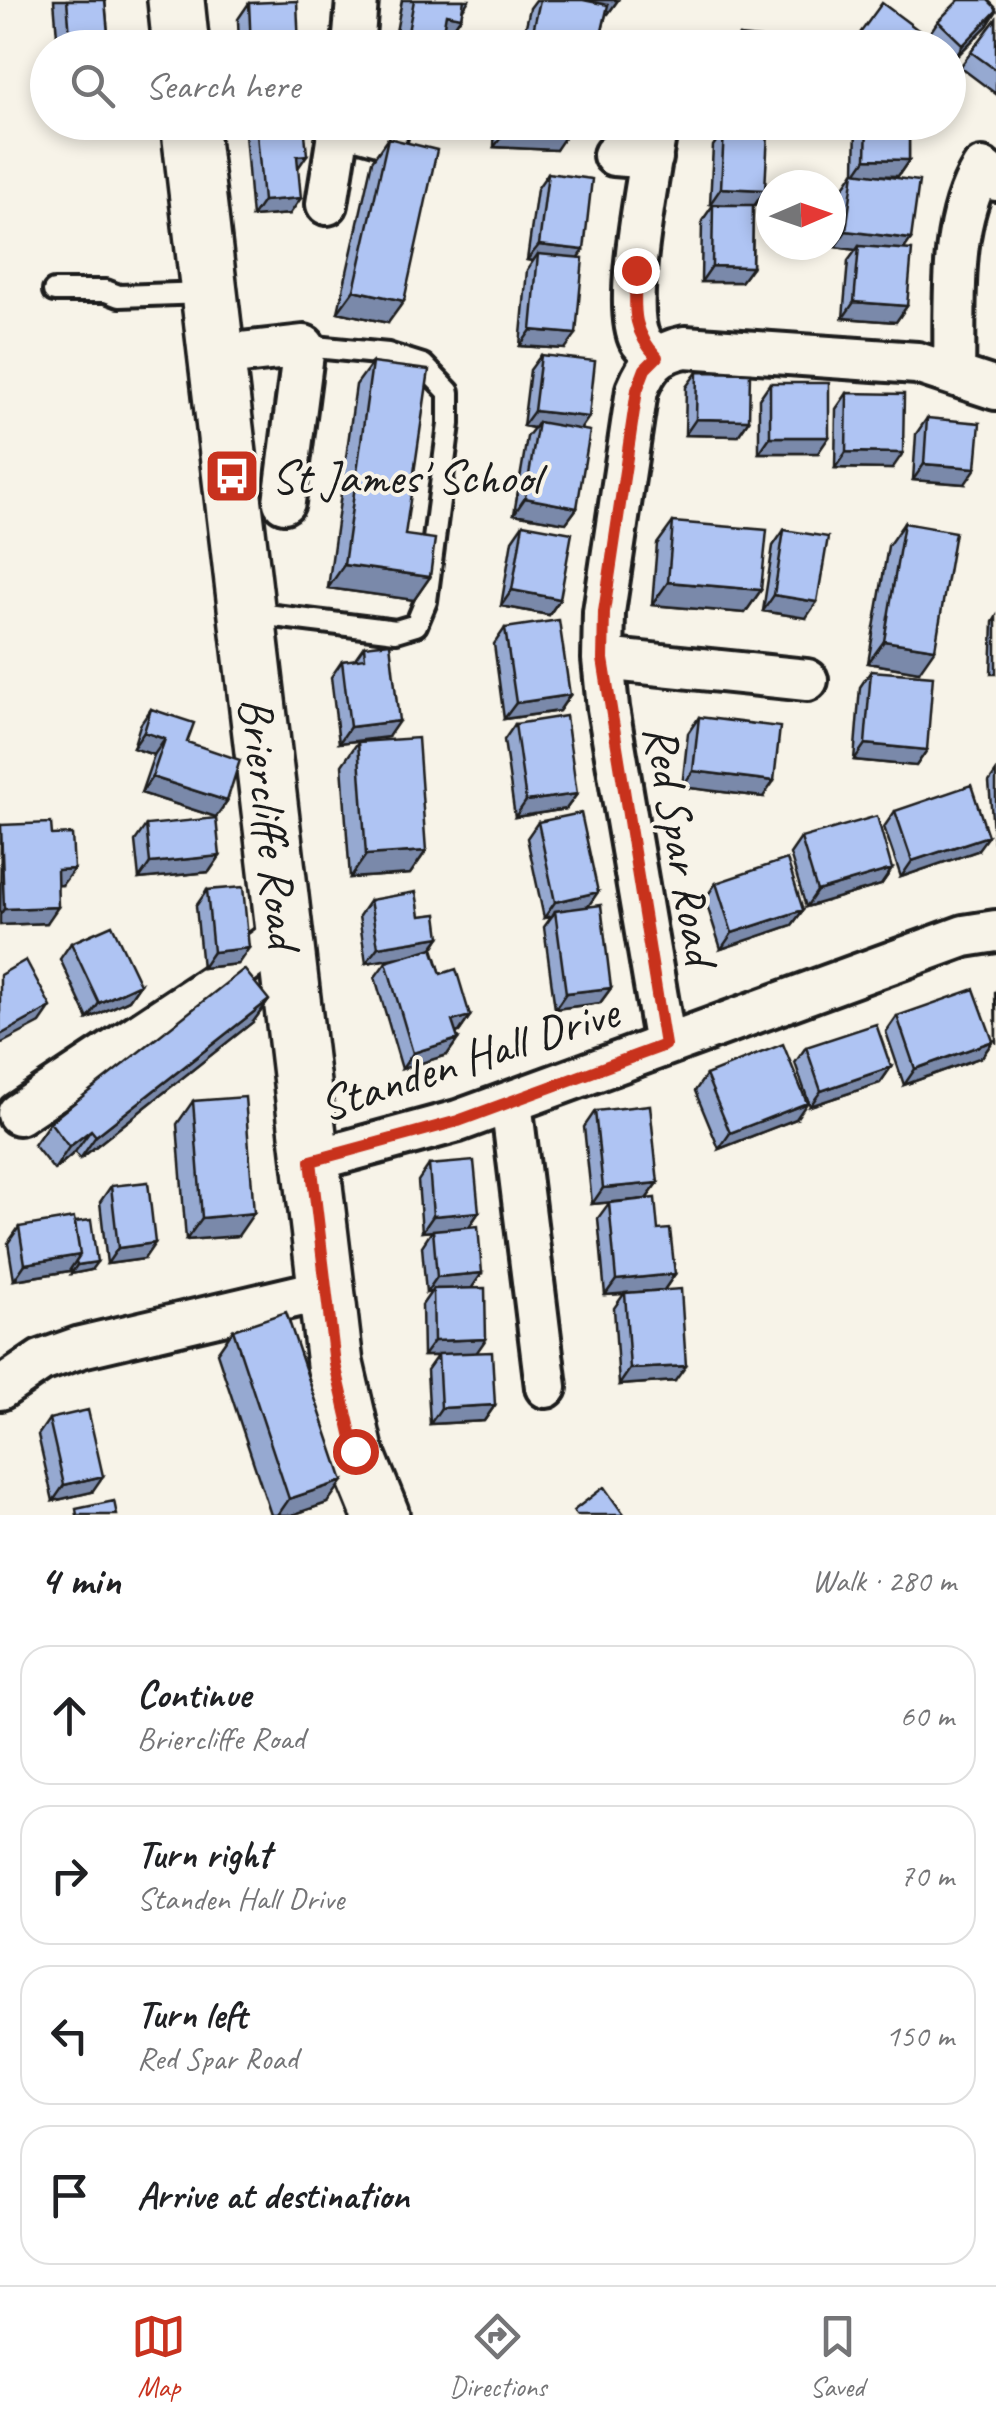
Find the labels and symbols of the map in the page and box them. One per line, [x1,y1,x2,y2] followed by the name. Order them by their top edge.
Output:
[756,170,846,260] north arrow
[614,248,660,294] route end
[202,446,262,506] bus stop icon: St James' School
[271,447,548,507] place label: St James' School
[226,694,316,958] street label: Briercliffe Road
[631,720,733,975] street label: Red Spar Road
[311,980,629,1134] street label: Standen Hall Drive
[333,1429,379,1475] route start

